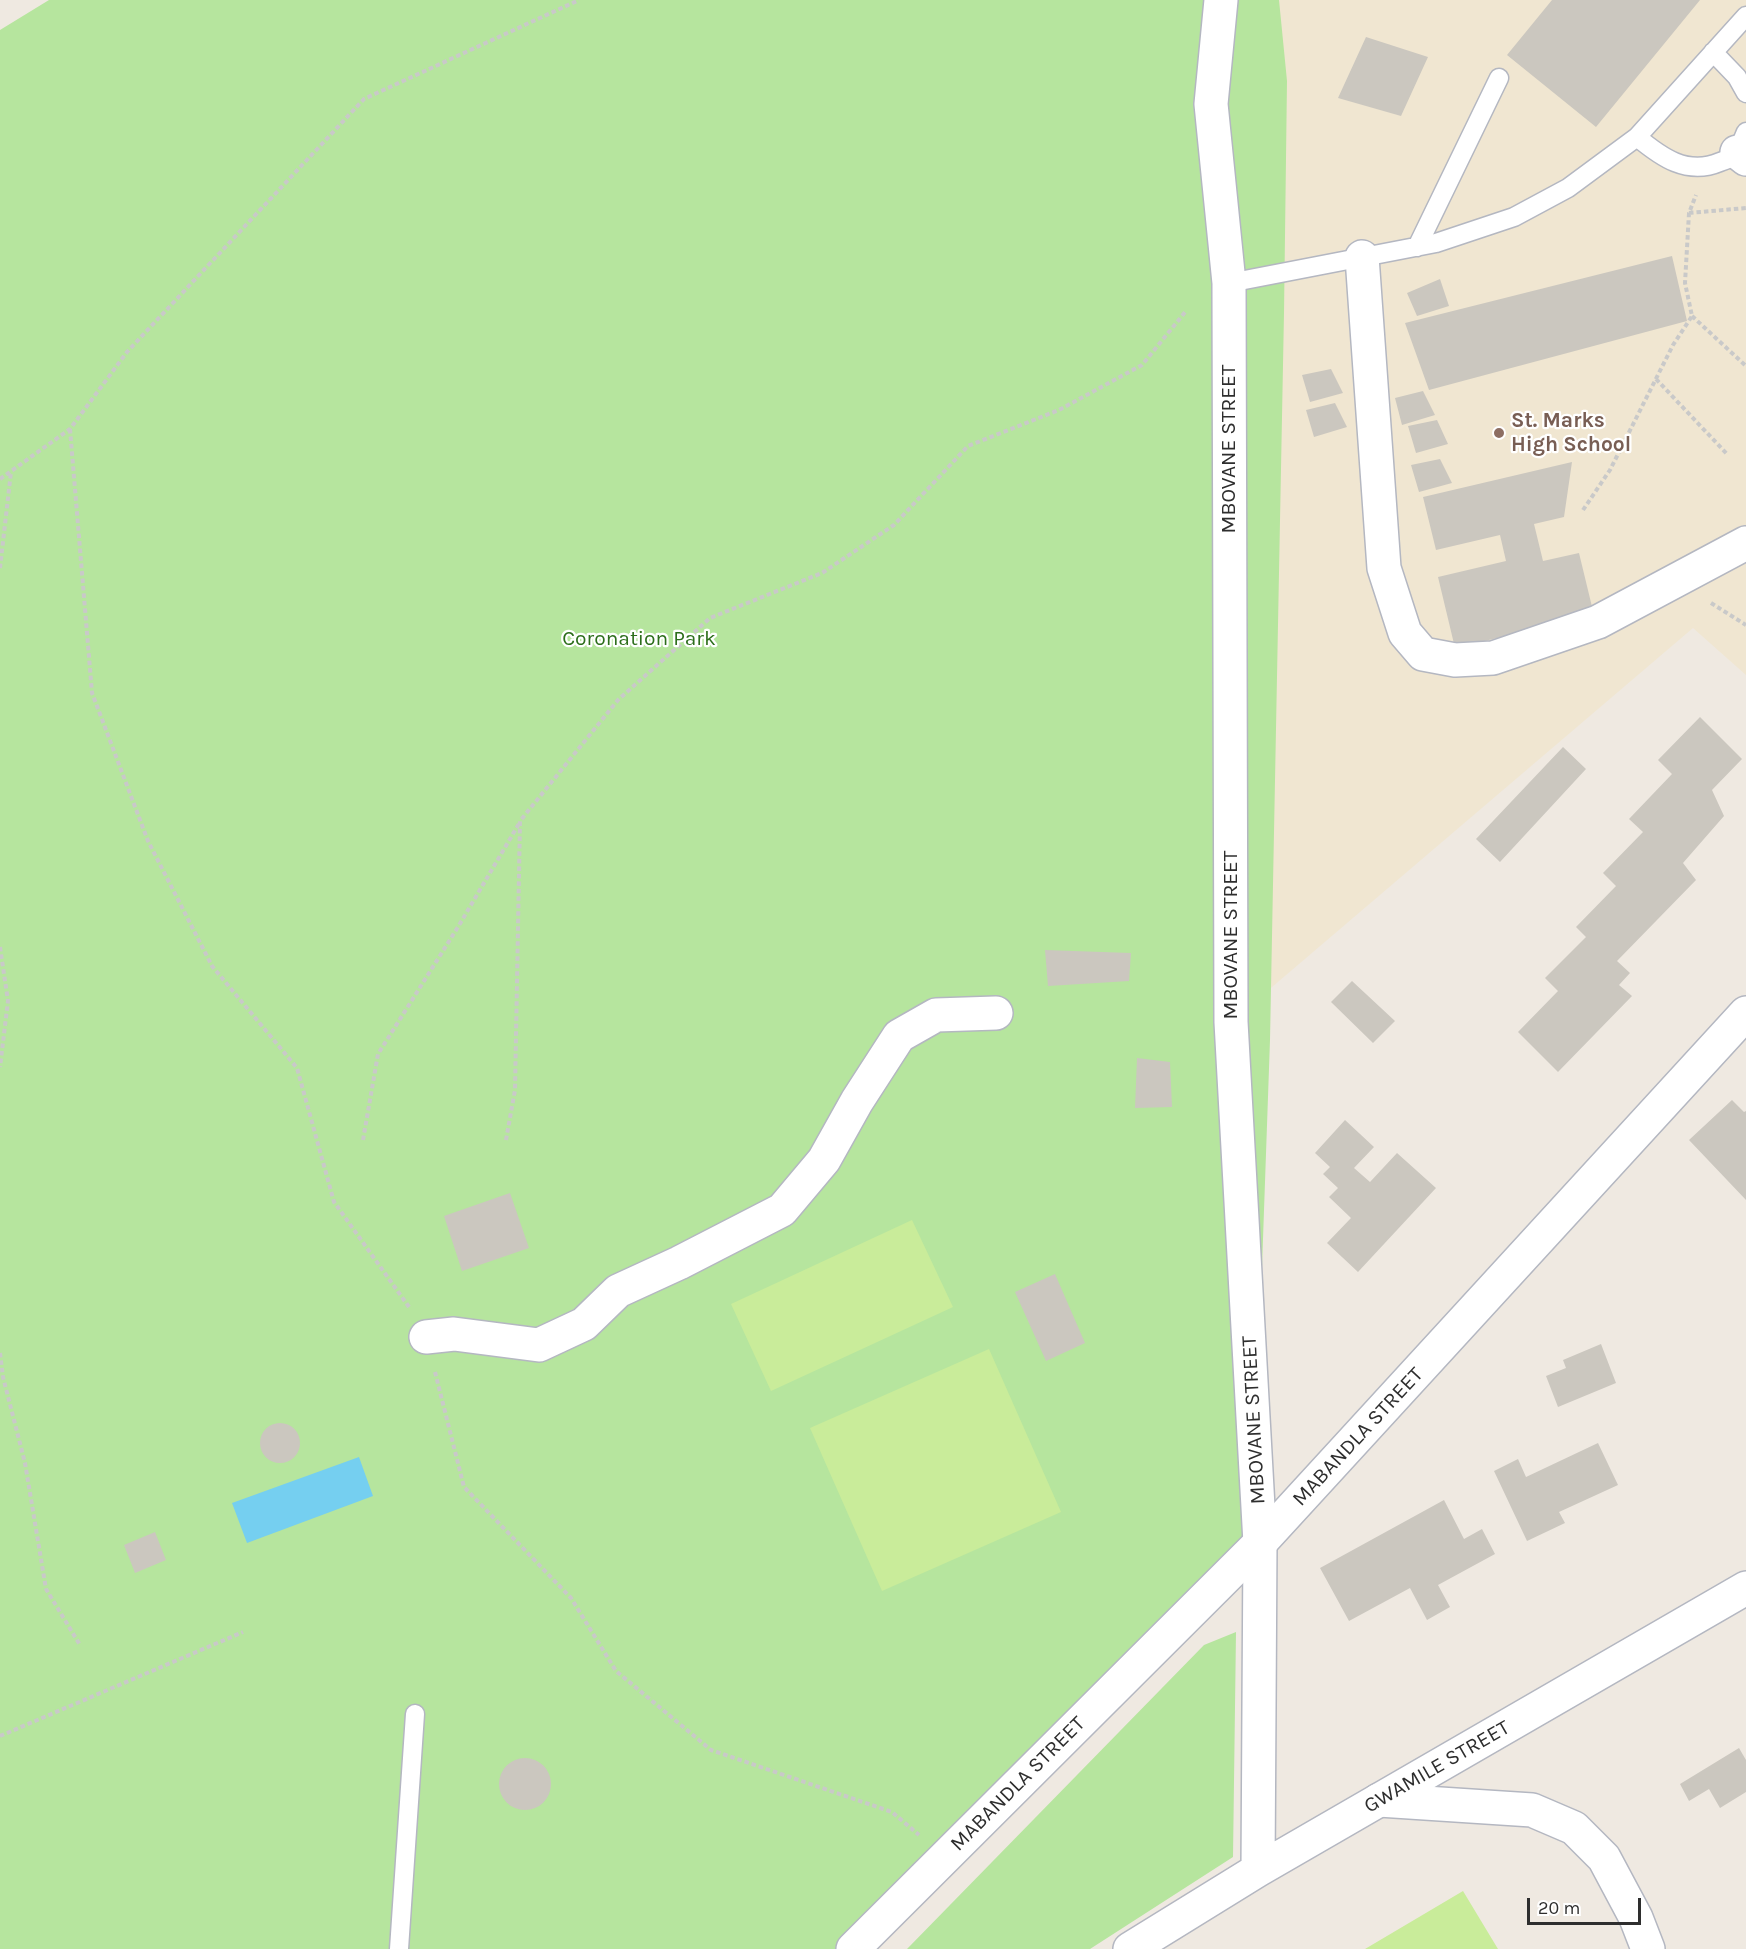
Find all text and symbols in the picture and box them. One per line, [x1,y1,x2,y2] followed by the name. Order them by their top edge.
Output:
[1216,365,1242,533] street label: MBOVANE STREET
[1511,408,1631,458] place label: St. Marks High School
[1492,426,1506,440] marker: St. Marks High School
[562,626,716,652] park label: Coronation Park
[1218,851,1244,1019] street label: MBOVANE STREET
[1237,1335,1271,1505] street label: MBOVANE STREET
[1287,1362,1429,1512] street label: MABANDLA STREET
[945,1711,1091,1857] street label: MABANDLA STREET
[1360,1715,1514,1819] street label: GWAMILE STREET
[1530,1886,1644,1924] scale bar
[1538,1897,1580,1919] text: 20 m

